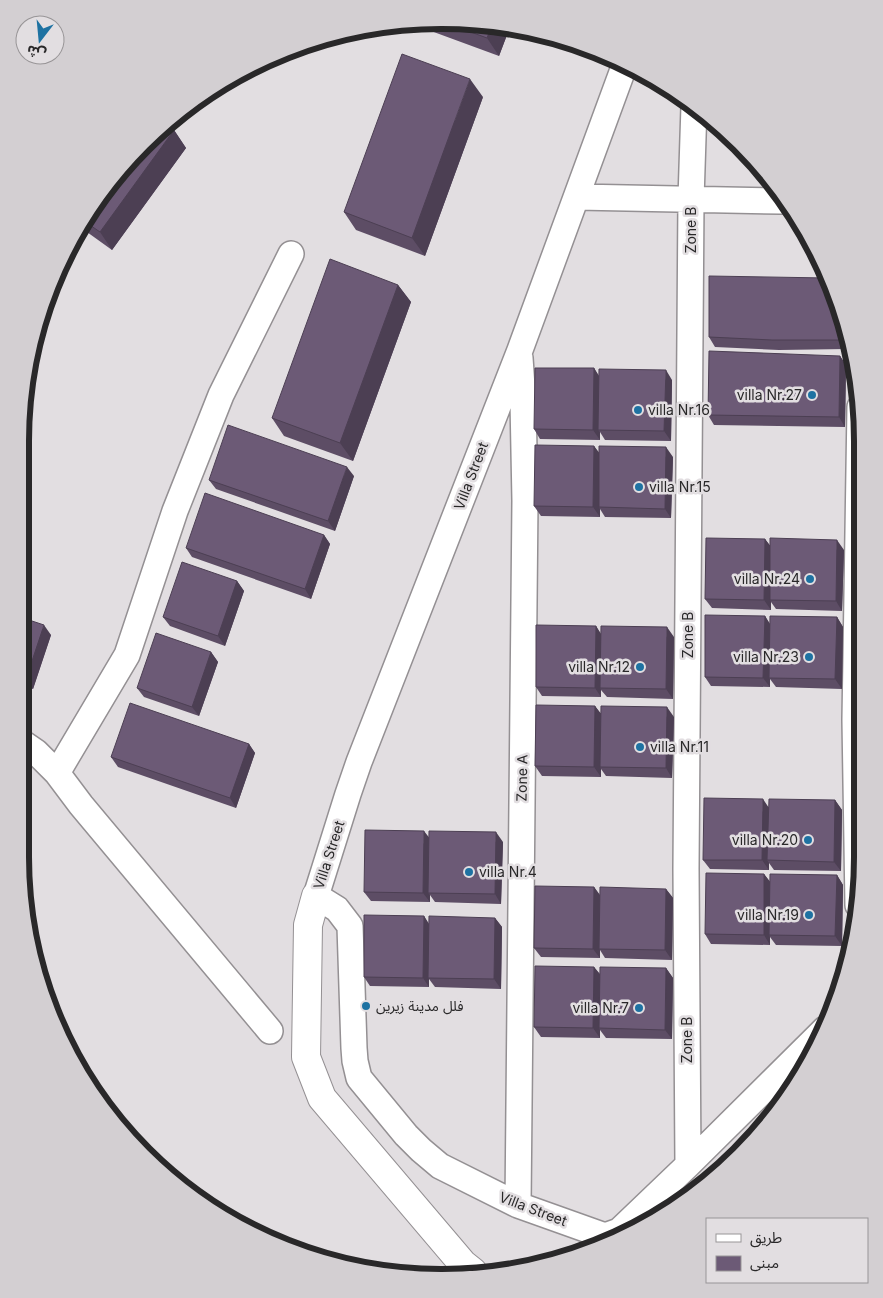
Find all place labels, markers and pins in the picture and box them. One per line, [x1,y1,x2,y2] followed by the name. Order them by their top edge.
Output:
[737,386,802,403] place label: villa Nr.27
[806,389,818,401] marker: villa Nr.27
[648,401,710,418] place label: villa Nr.16
[632,404,644,416] marker: villa Nr.16
[649,478,711,495] place label: villa Nr.15
[633,481,645,493] marker: villa Nr.15
[734,570,800,587] place label: villa Nr.24
[804,573,816,585] marker: villa Nr.24
[733,648,799,665] place label: villa Nr.23
[803,651,815,663] marker: villa Nr.23
[568,658,630,675] place label: villa Nr.12
[634,661,646,673] marker: villa Nr.12
[650,738,709,755] place label: villa Nr.11
[634,741,646,753] marker: villa Nr.11
[732,831,798,848] place label: villa Nr.20
[802,834,814,846] marker: villa Nr.20
[479,863,537,880] place label: villa Nr.4
[463,866,475,878] marker: villa Nr.4
[737,906,799,923] place label: villa Nr.19
[803,909,815,921] marker: villa Nr.19
[376,997,464,1015] place label: فلل مدينة زيرين
[572,999,629,1016] place label: villa Nr.7
[360,1000,372,1012] marker: فلل مدينة زيرين
[633,1002,645,1014] marker: villa Nr.7

